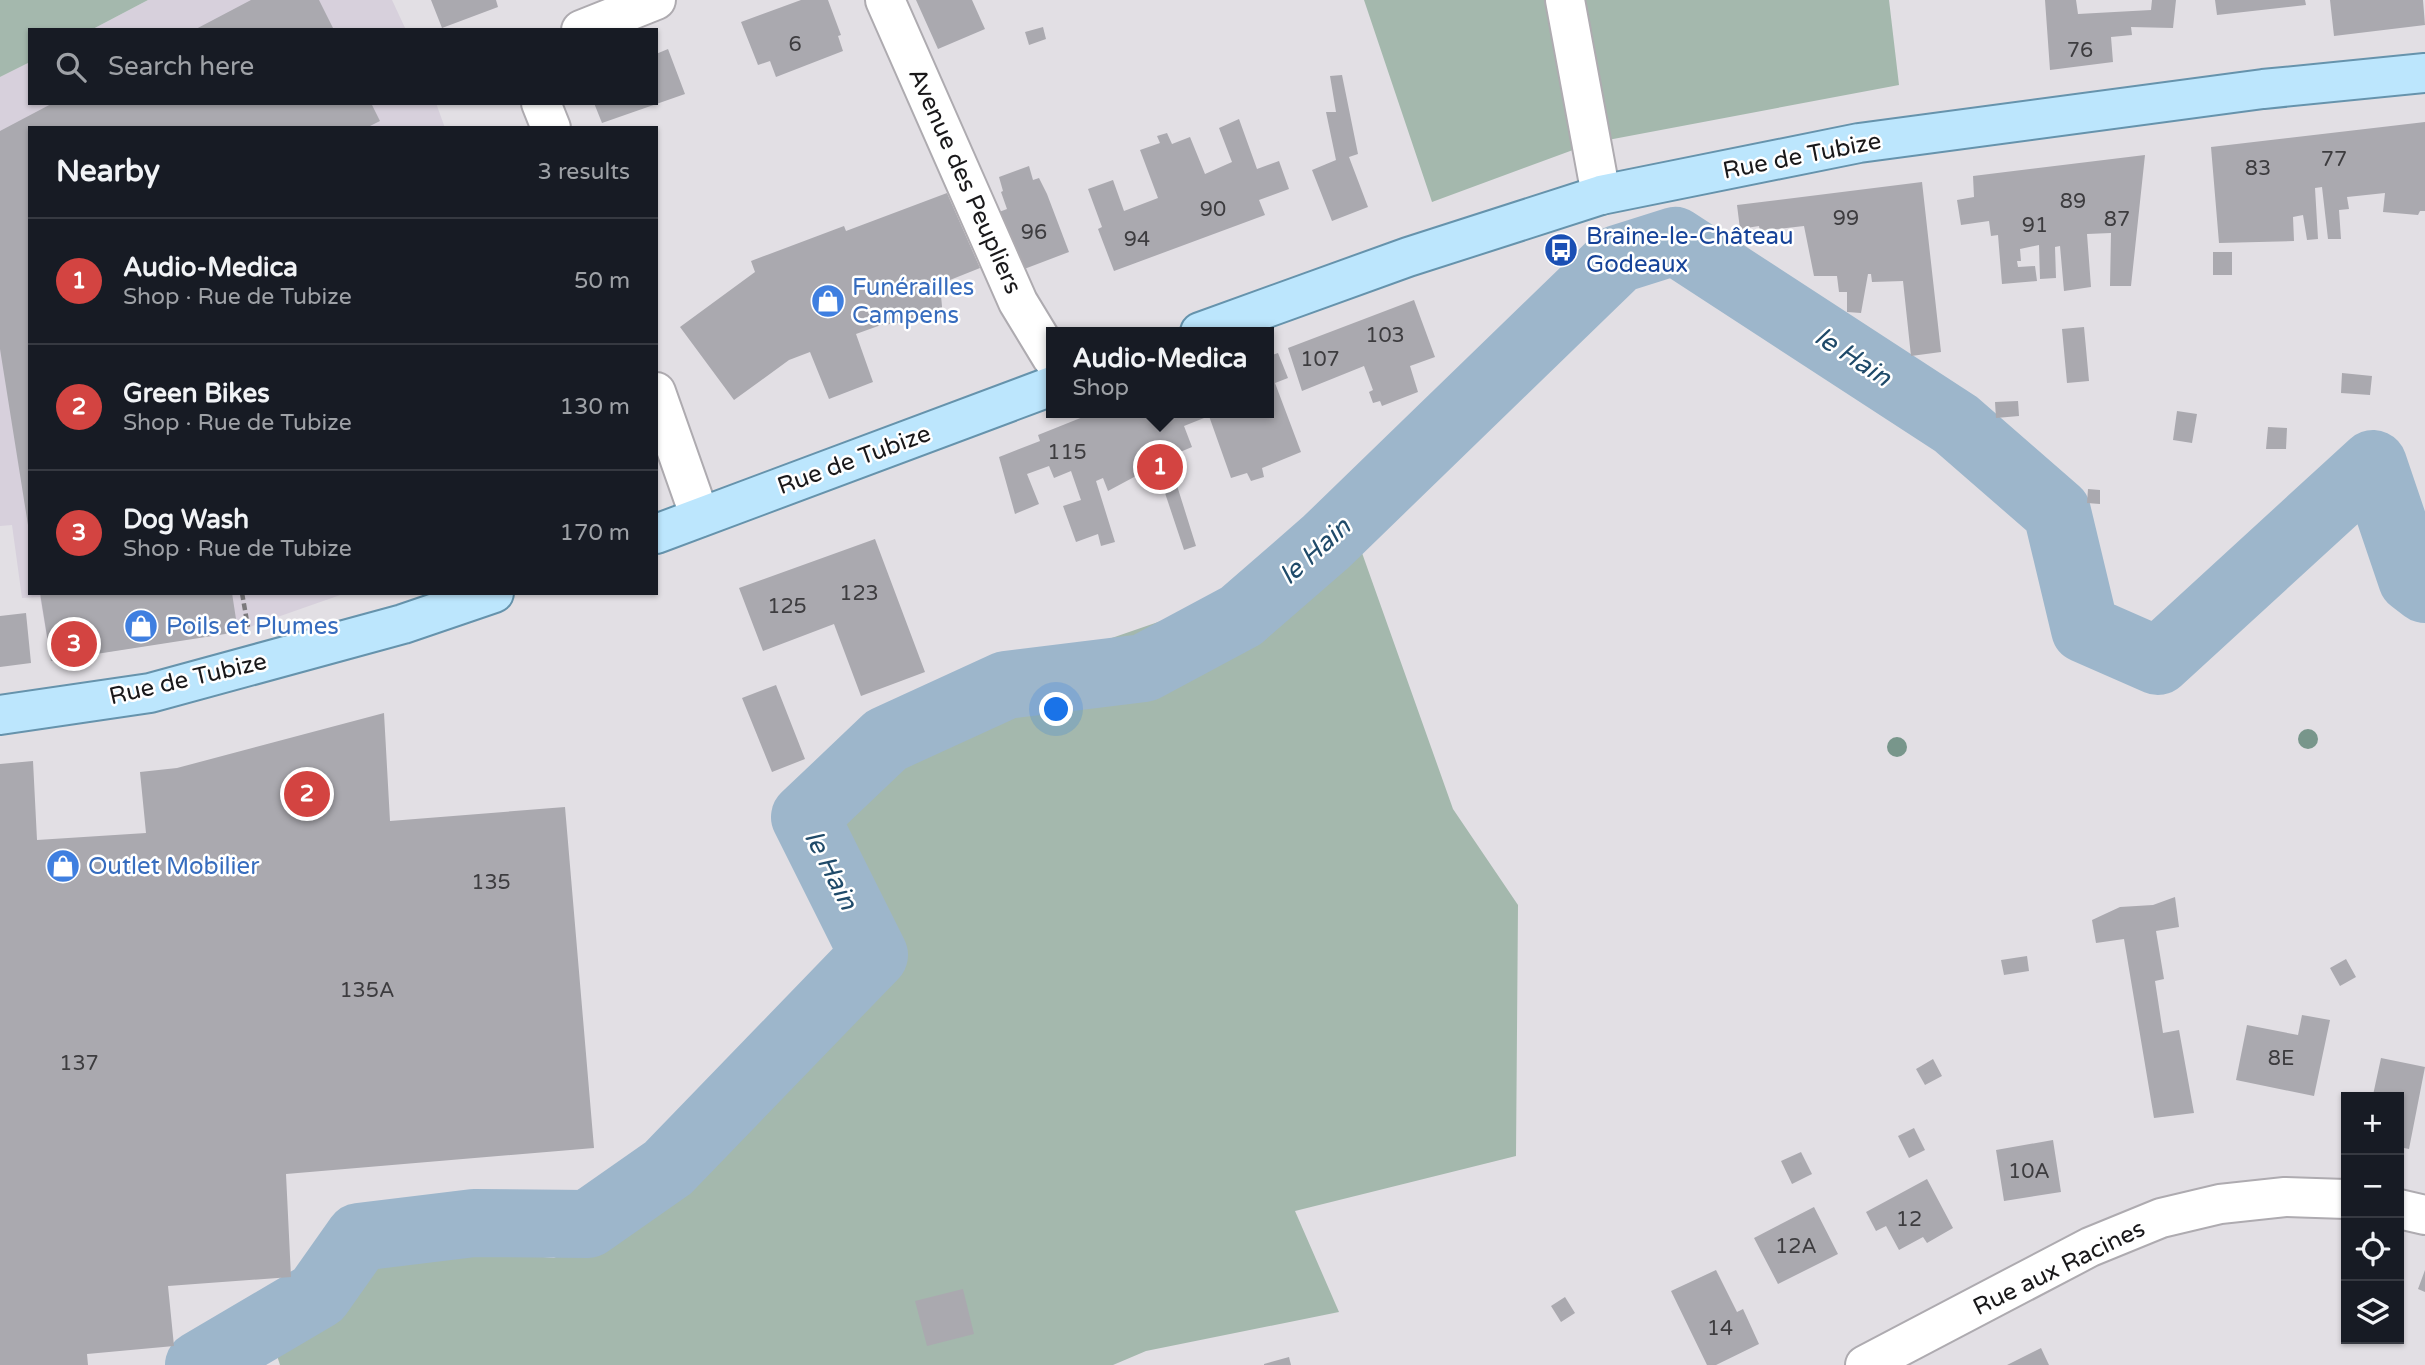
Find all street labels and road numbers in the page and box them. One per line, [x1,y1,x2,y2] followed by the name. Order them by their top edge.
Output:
[902,64,1028,298] street label: Avenue des Peupliers
[1720,126,1884,186] street label: Rue de Tubize
[773,419,935,501] street label: Rue de Tubize
[106,647,270,711] street label: Rue de Tubize
[1968,1214,2150,1322] street label: Rue aux Racines

